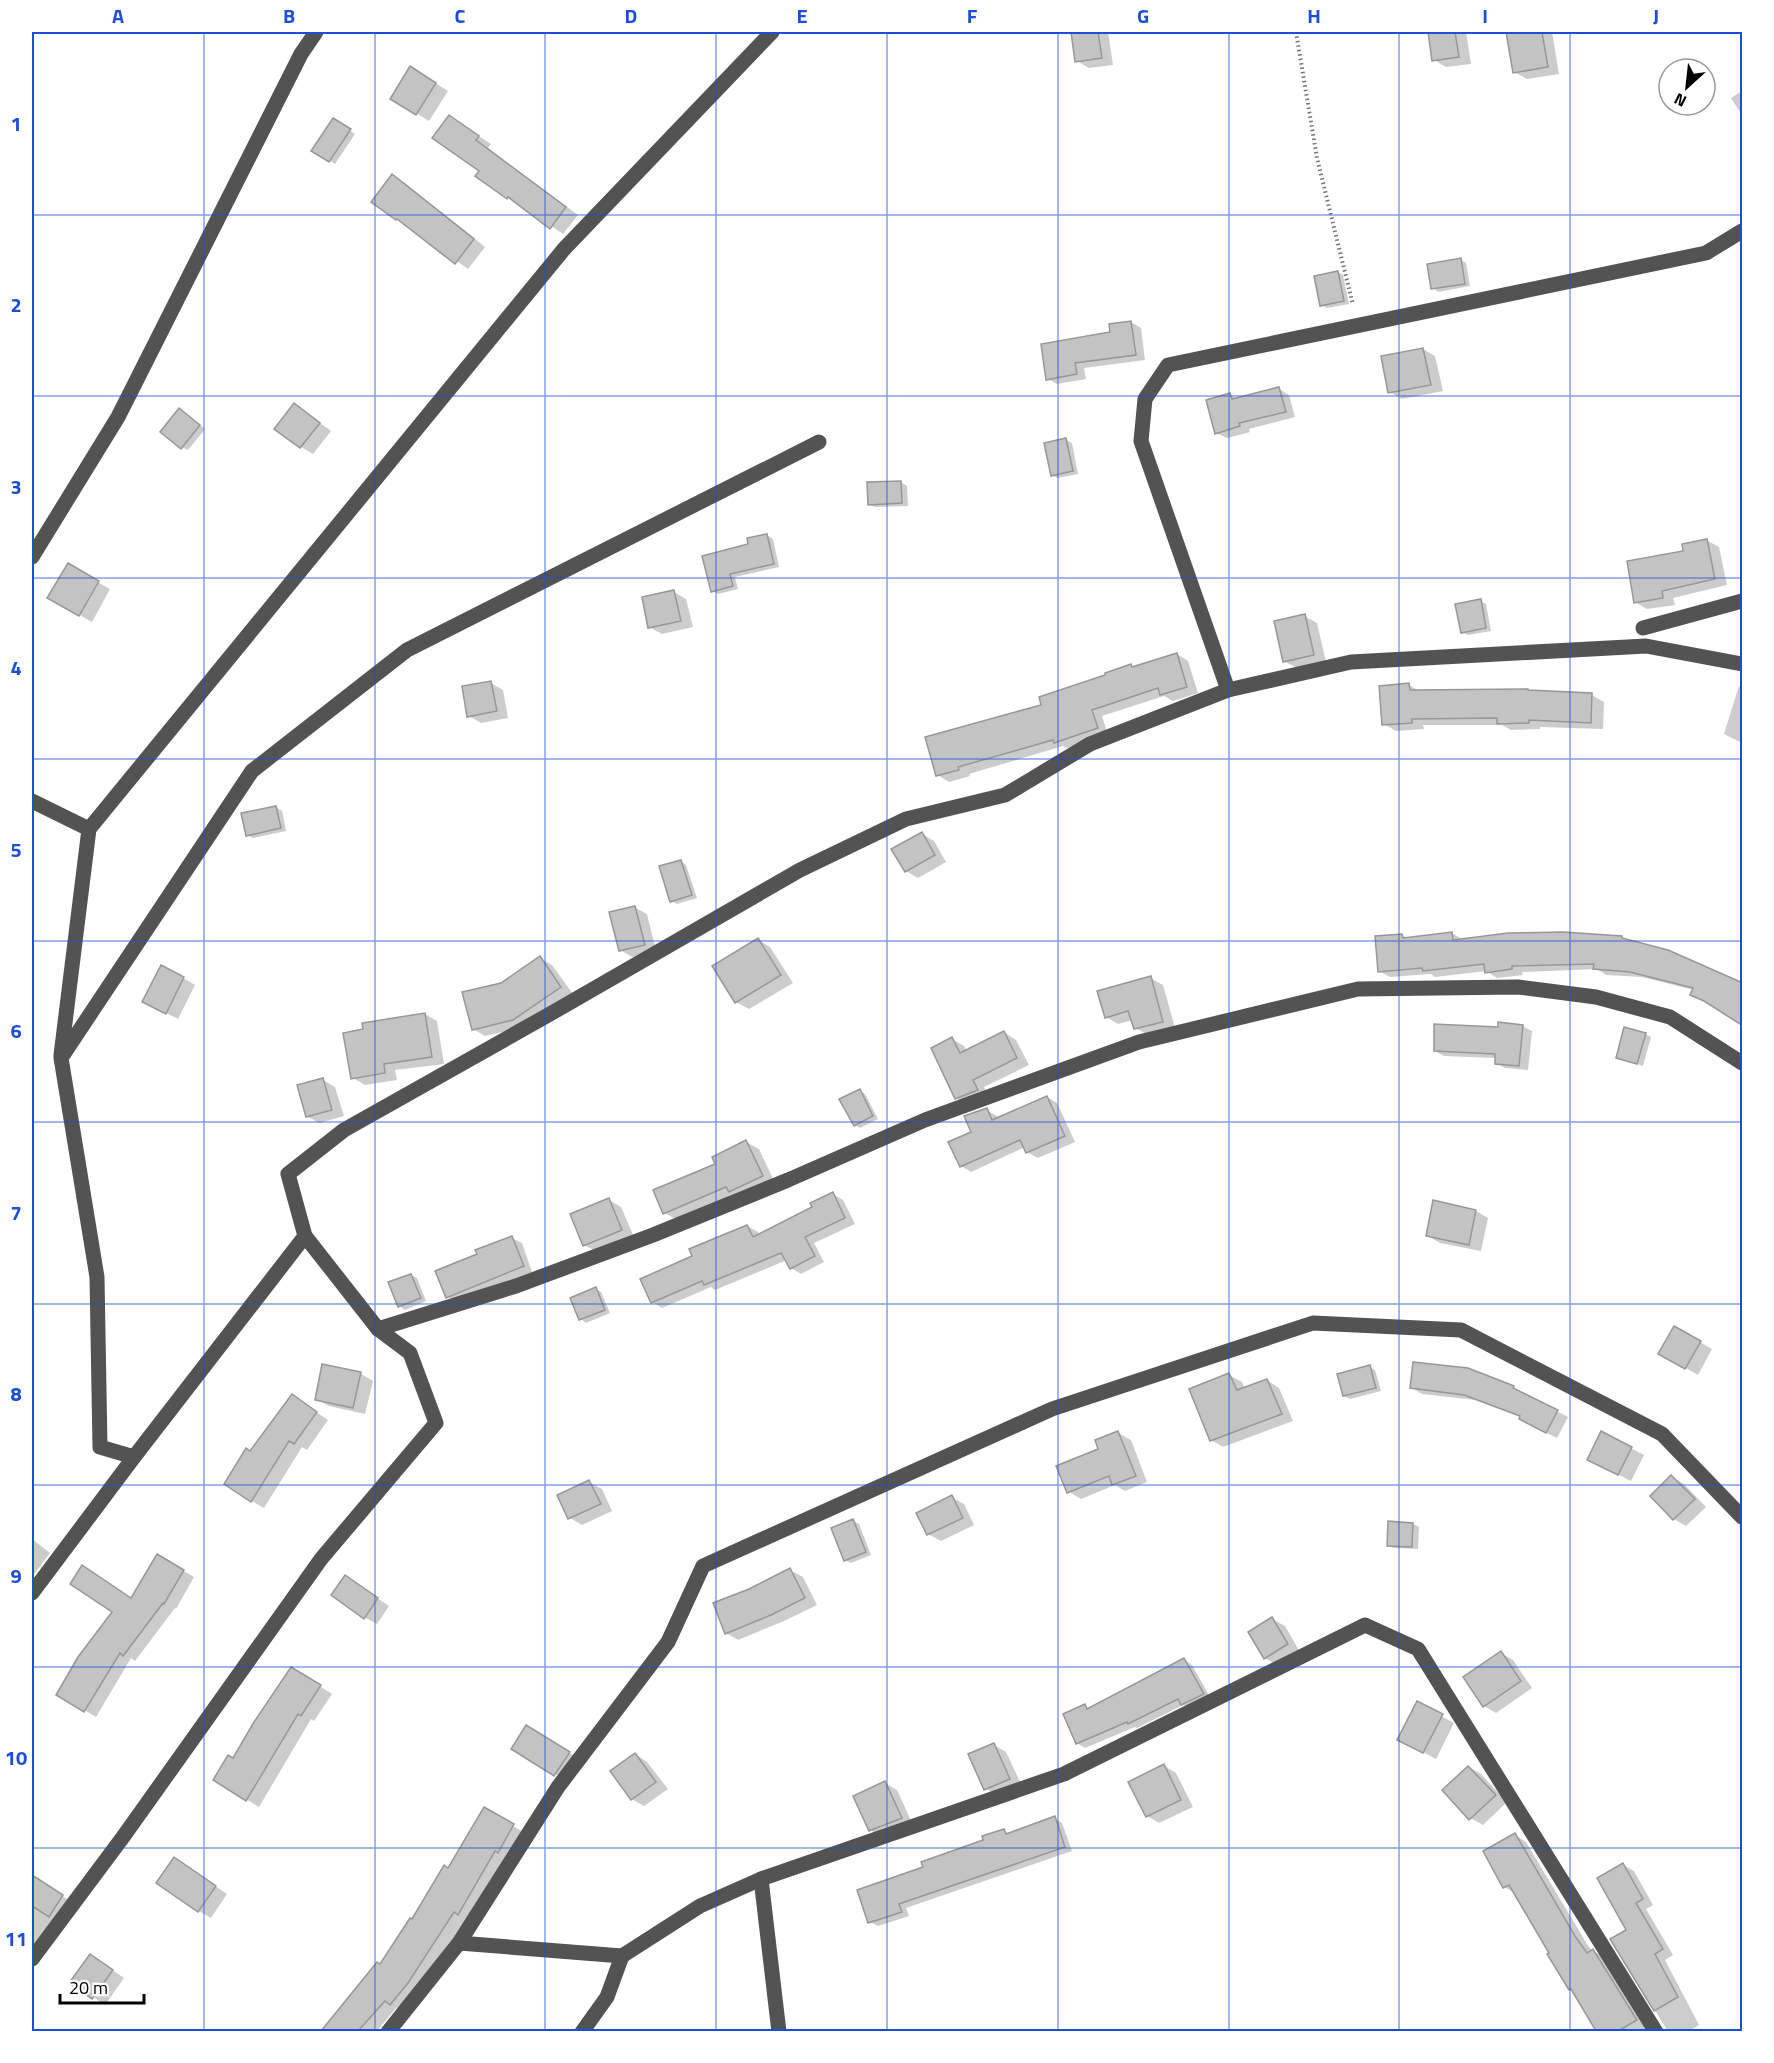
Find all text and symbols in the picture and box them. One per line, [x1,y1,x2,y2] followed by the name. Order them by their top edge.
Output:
[112,0,124,31] text: A
[283,0,295,31] text: B
[455,0,466,31] text: C
[625,0,637,31] text: D
[796,0,808,31] text: E
[967,0,978,31] text: F
[1137,0,1149,31] text: G
[1307,0,1321,31] text: H
[1482,0,1488,31] text: I
[1653,0,1659,31] text: J
[1657,57,1717,117] north arrow
[1670,87,1691,114] text: N
[10,108,22,139] text: 1
[10,289,22,320] text: 2
[10,471,22,502] text: 3
[10,652,22,683] text: 4
[10,834,22,865] text: 5
[10,1015,22,1046] text: 6
[10,1197,22,1228] text: 7
[10,1378,22,1409] text: 8
[10,1560,22,1591] text: 9
[5,1742,27,1773] text: 10
[5,1923,27,1954] text: 11
[60,1967,144,2005] scale bar
[69,1974,108,2001] text: 20 m

